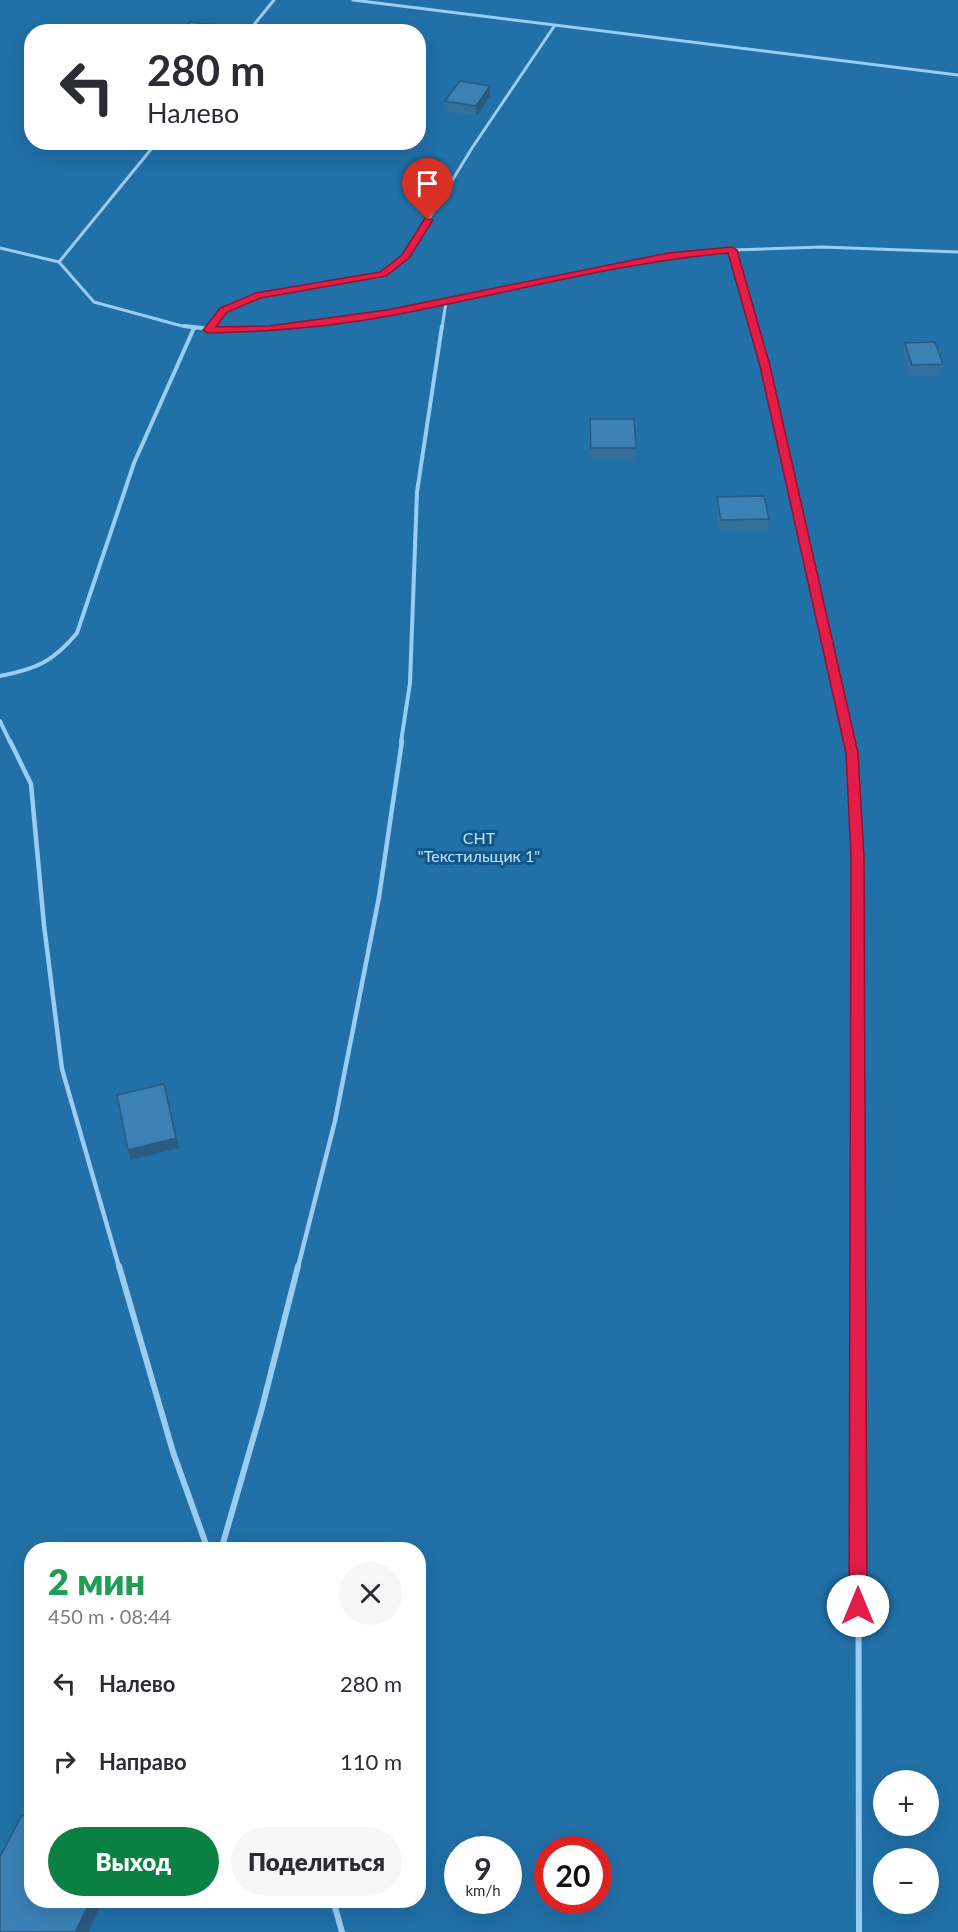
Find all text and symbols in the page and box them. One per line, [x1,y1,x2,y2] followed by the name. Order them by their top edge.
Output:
[147,45,265,95] text: 280 m
[48,48,126,126] icon: left
[147,96,239,129] text: Налево
[402,158,453,220] pin
[411,167,444,200] icon: arrive
[418,828,540,865] park label: СНТ "Текстильщик 1"
[48,1559,145,1603] text: 2 мин
[339,1562,402,1625] button: close
[826,1574,890,1638] position arrow
[48,1604,171,1628] text: 450 m · 08:44
[48,1667,81,1700] icon: left
[99,1670,175,1697] text: Налево
[340,1670,402,1697] text: 280 m
[48,1745,81,1778] icon: right
[99,1748,187,1775] text: Направо
[340,1748,402,1775] text: 110 m
[873,1770,939,1914] map controls
[873,1770,939,1836] button: +
[48,1827,219,1896] button: Выход
[231,1827,402,1896] button: Поделиться
[534,1836,612,1914] speed limit sign: 20
[873,1848,939,1914] button: −
[474,1850,492,1886] text: 9
[465,1881,501,1899] text: km/h

